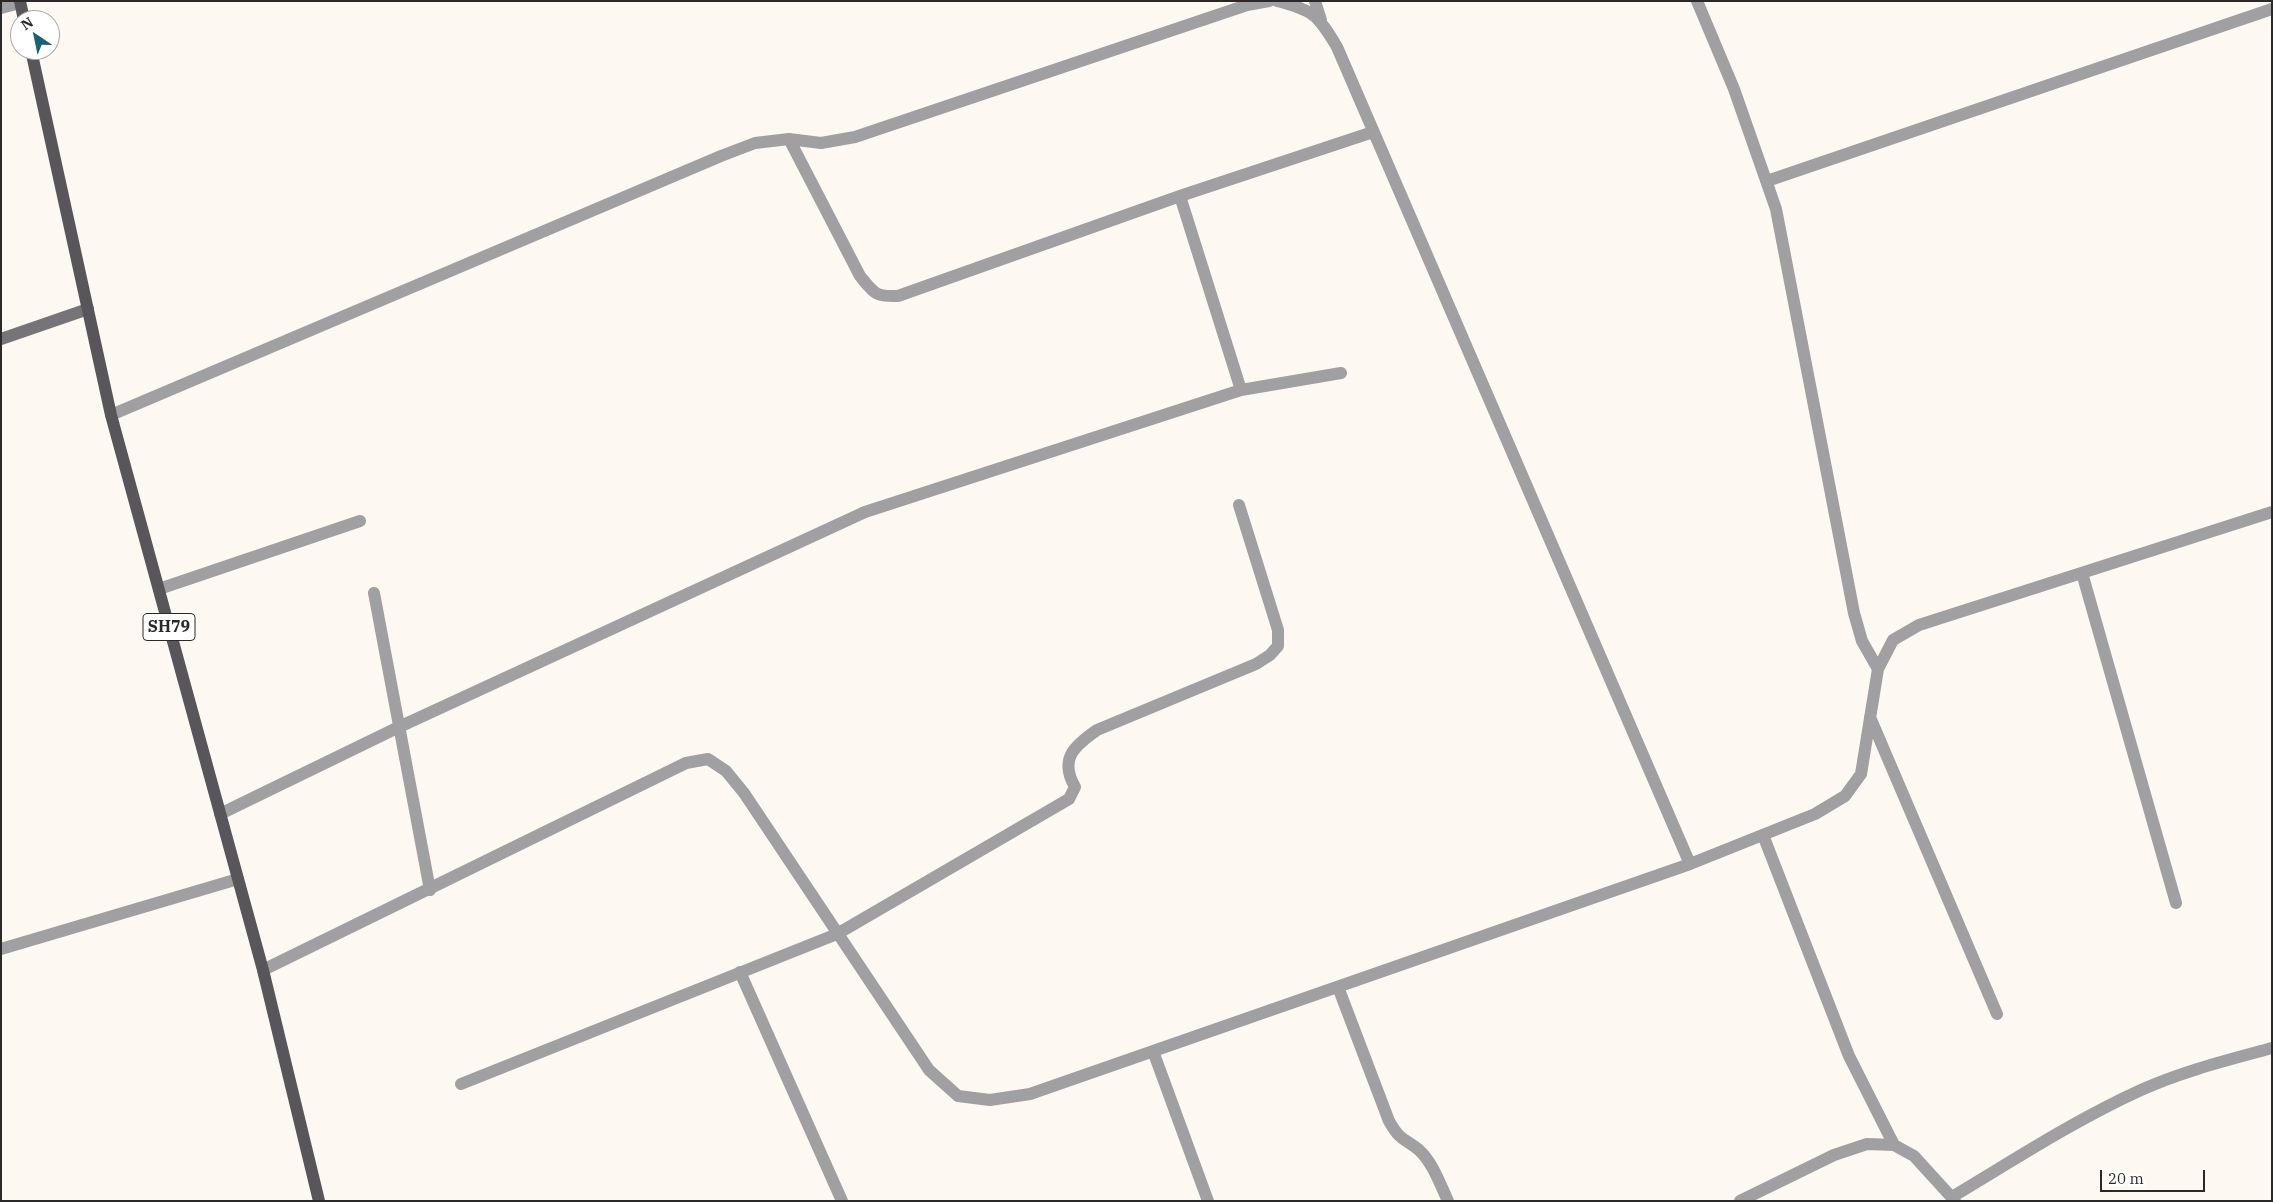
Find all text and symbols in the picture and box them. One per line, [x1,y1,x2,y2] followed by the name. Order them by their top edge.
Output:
[10,10,60,60] north arrow
[18,13,37,34] text: N
[143,614,195,640] road number: SH79
[2103,1160,2208,1192] scale bar
[2108,1169,2144,1188] text: 20 m

